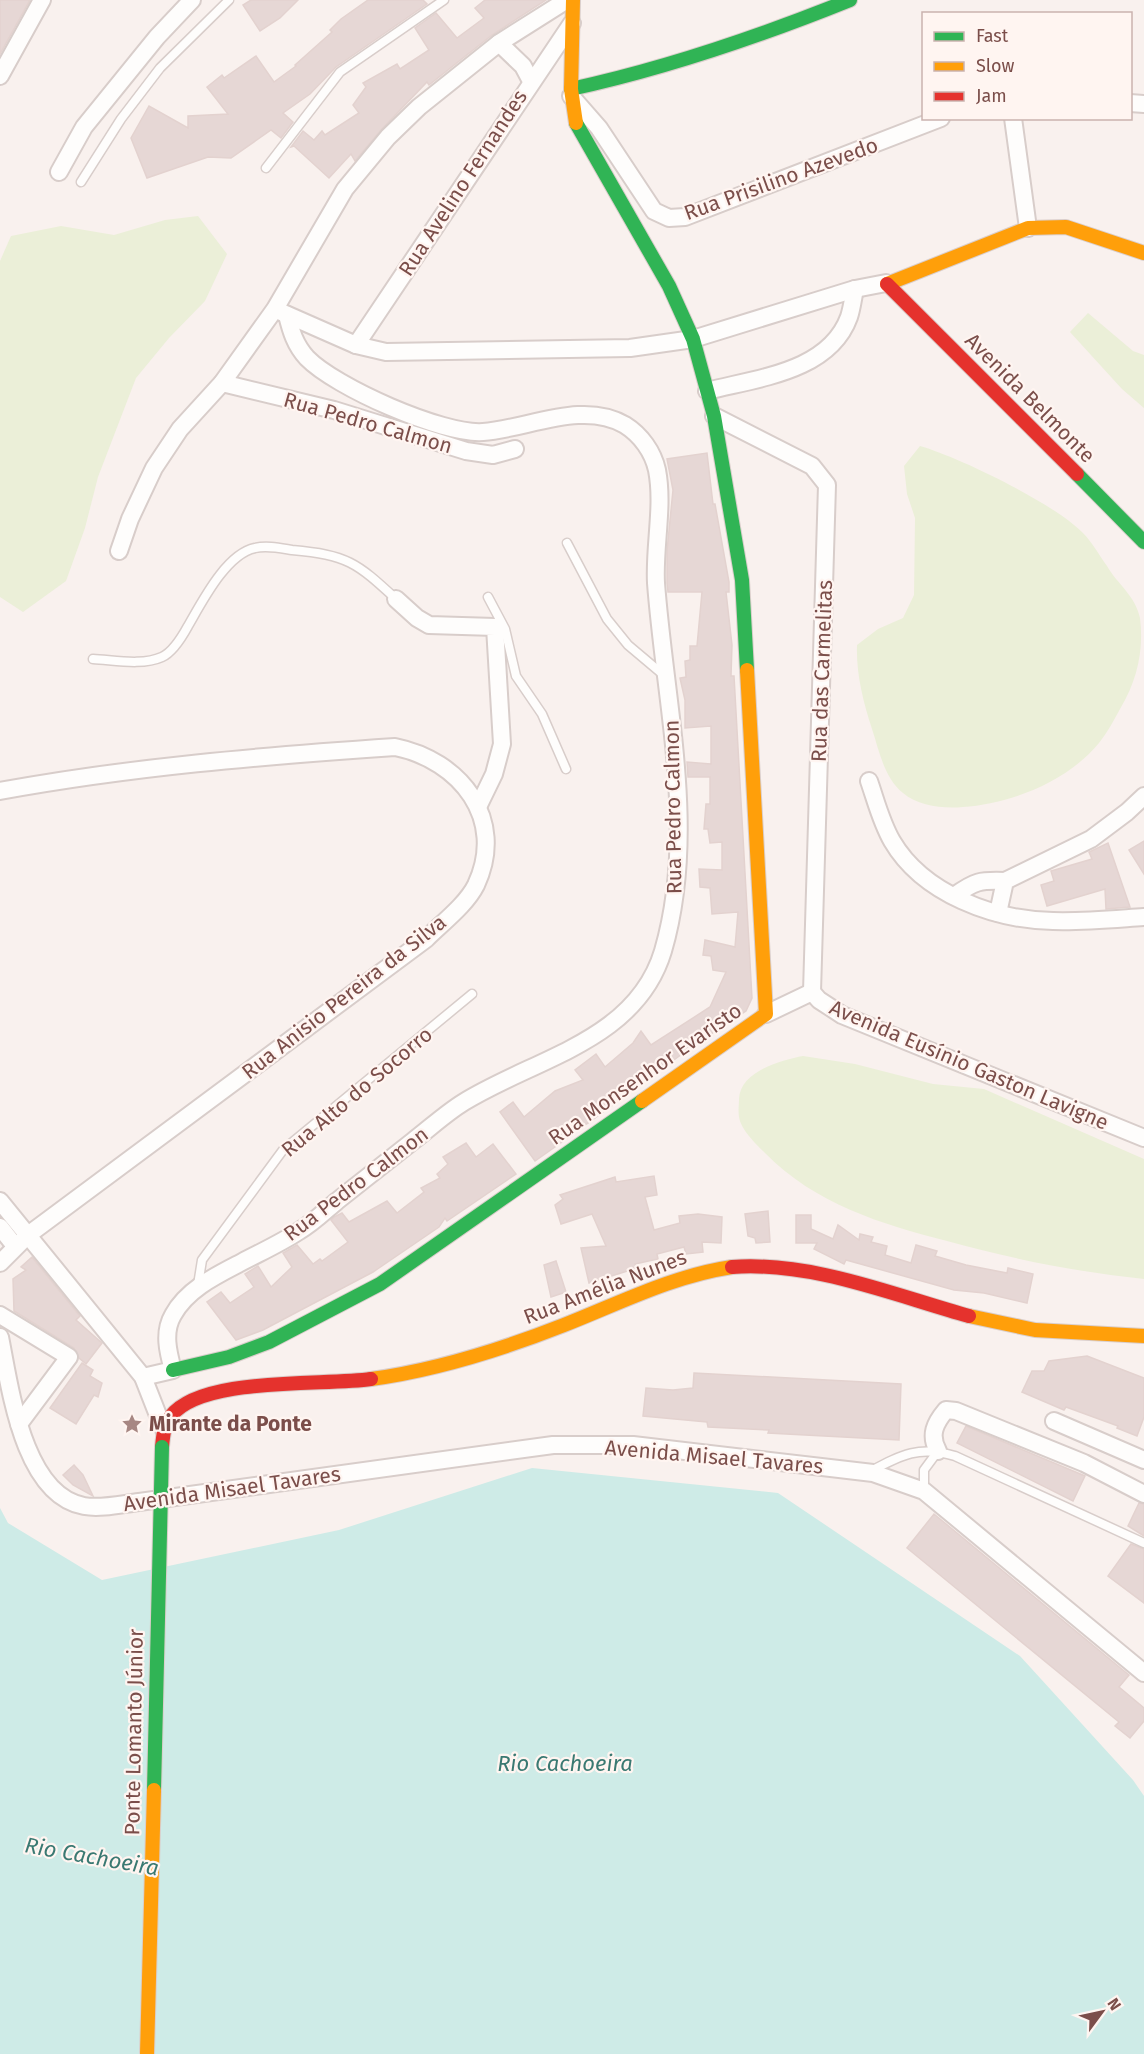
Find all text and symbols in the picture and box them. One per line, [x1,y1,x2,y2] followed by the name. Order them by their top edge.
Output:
[922,12,1132,120] legend
[976,25,1009,47] text: Fast
[976,55,1015,77] text: Slow
[393,85,533,281] street label: Rua Avelino Fernandes
[976,85,1007,107] text: Jam
[680,132,882,226] street label: Rua Prisilino Azevedo
[960,328,1100,468] street label: Avenida Belmonte
[281,386,455,460] street label: Rua Pedro Calmon
[806,579,838,762] street label: Rua das Carmelitas
[658,720,688,894] street label: Rua Pedro Calmon
[237,909,451,1085] street label: Rua Anisio Pereira da Silva
[826,994,1112,1136] street label: Avenida Eusínio Gaston Lavigne
[543,997,747,1151] street label: Rua Monsenhor Evaristo
[276,1021,438,1163] street label: Rua Alto do Socorro
[279,1121,433,1247] street label: Rua Pedro Calmon
[520,1244,690,1330] street label: Rua Amélia Nunes
[149,1411,312,1437] place label: Mirante da Ponte
[120,1412,144,1436] place icon: Mirante da Ponte
[604,1435,824,1480] street label: Avenida Misael Tavares
[122,1461,342,1517] street label: Avenida Misael Tavares
[119,1628,149,1836] street label: Ponte Lomanto Júnior
[497,1750,633,1777] water label: Rio Cachoeira
[23,1831,161,1882] water label: Rio Cachoeira
[1072,1982,1132,2042] north arrow
[1103,1994,1125,2014] text: N

